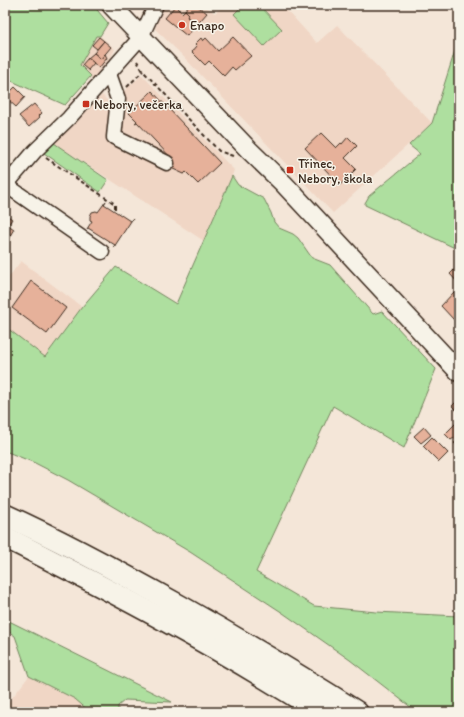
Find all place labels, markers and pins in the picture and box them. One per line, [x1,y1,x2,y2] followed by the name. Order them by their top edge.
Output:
[190,18,225,33] place label: Enapo
[177,20,187,30] marker: Enapo
[94,97,183,112] place label: Nebory, večerka
[81,99,91,109] marker: Nebory, večerka
[298,156,373,186] place label: Třinec, Nebory, škola
[285,165,295,175] marker: Třinec, Nebory, škola

